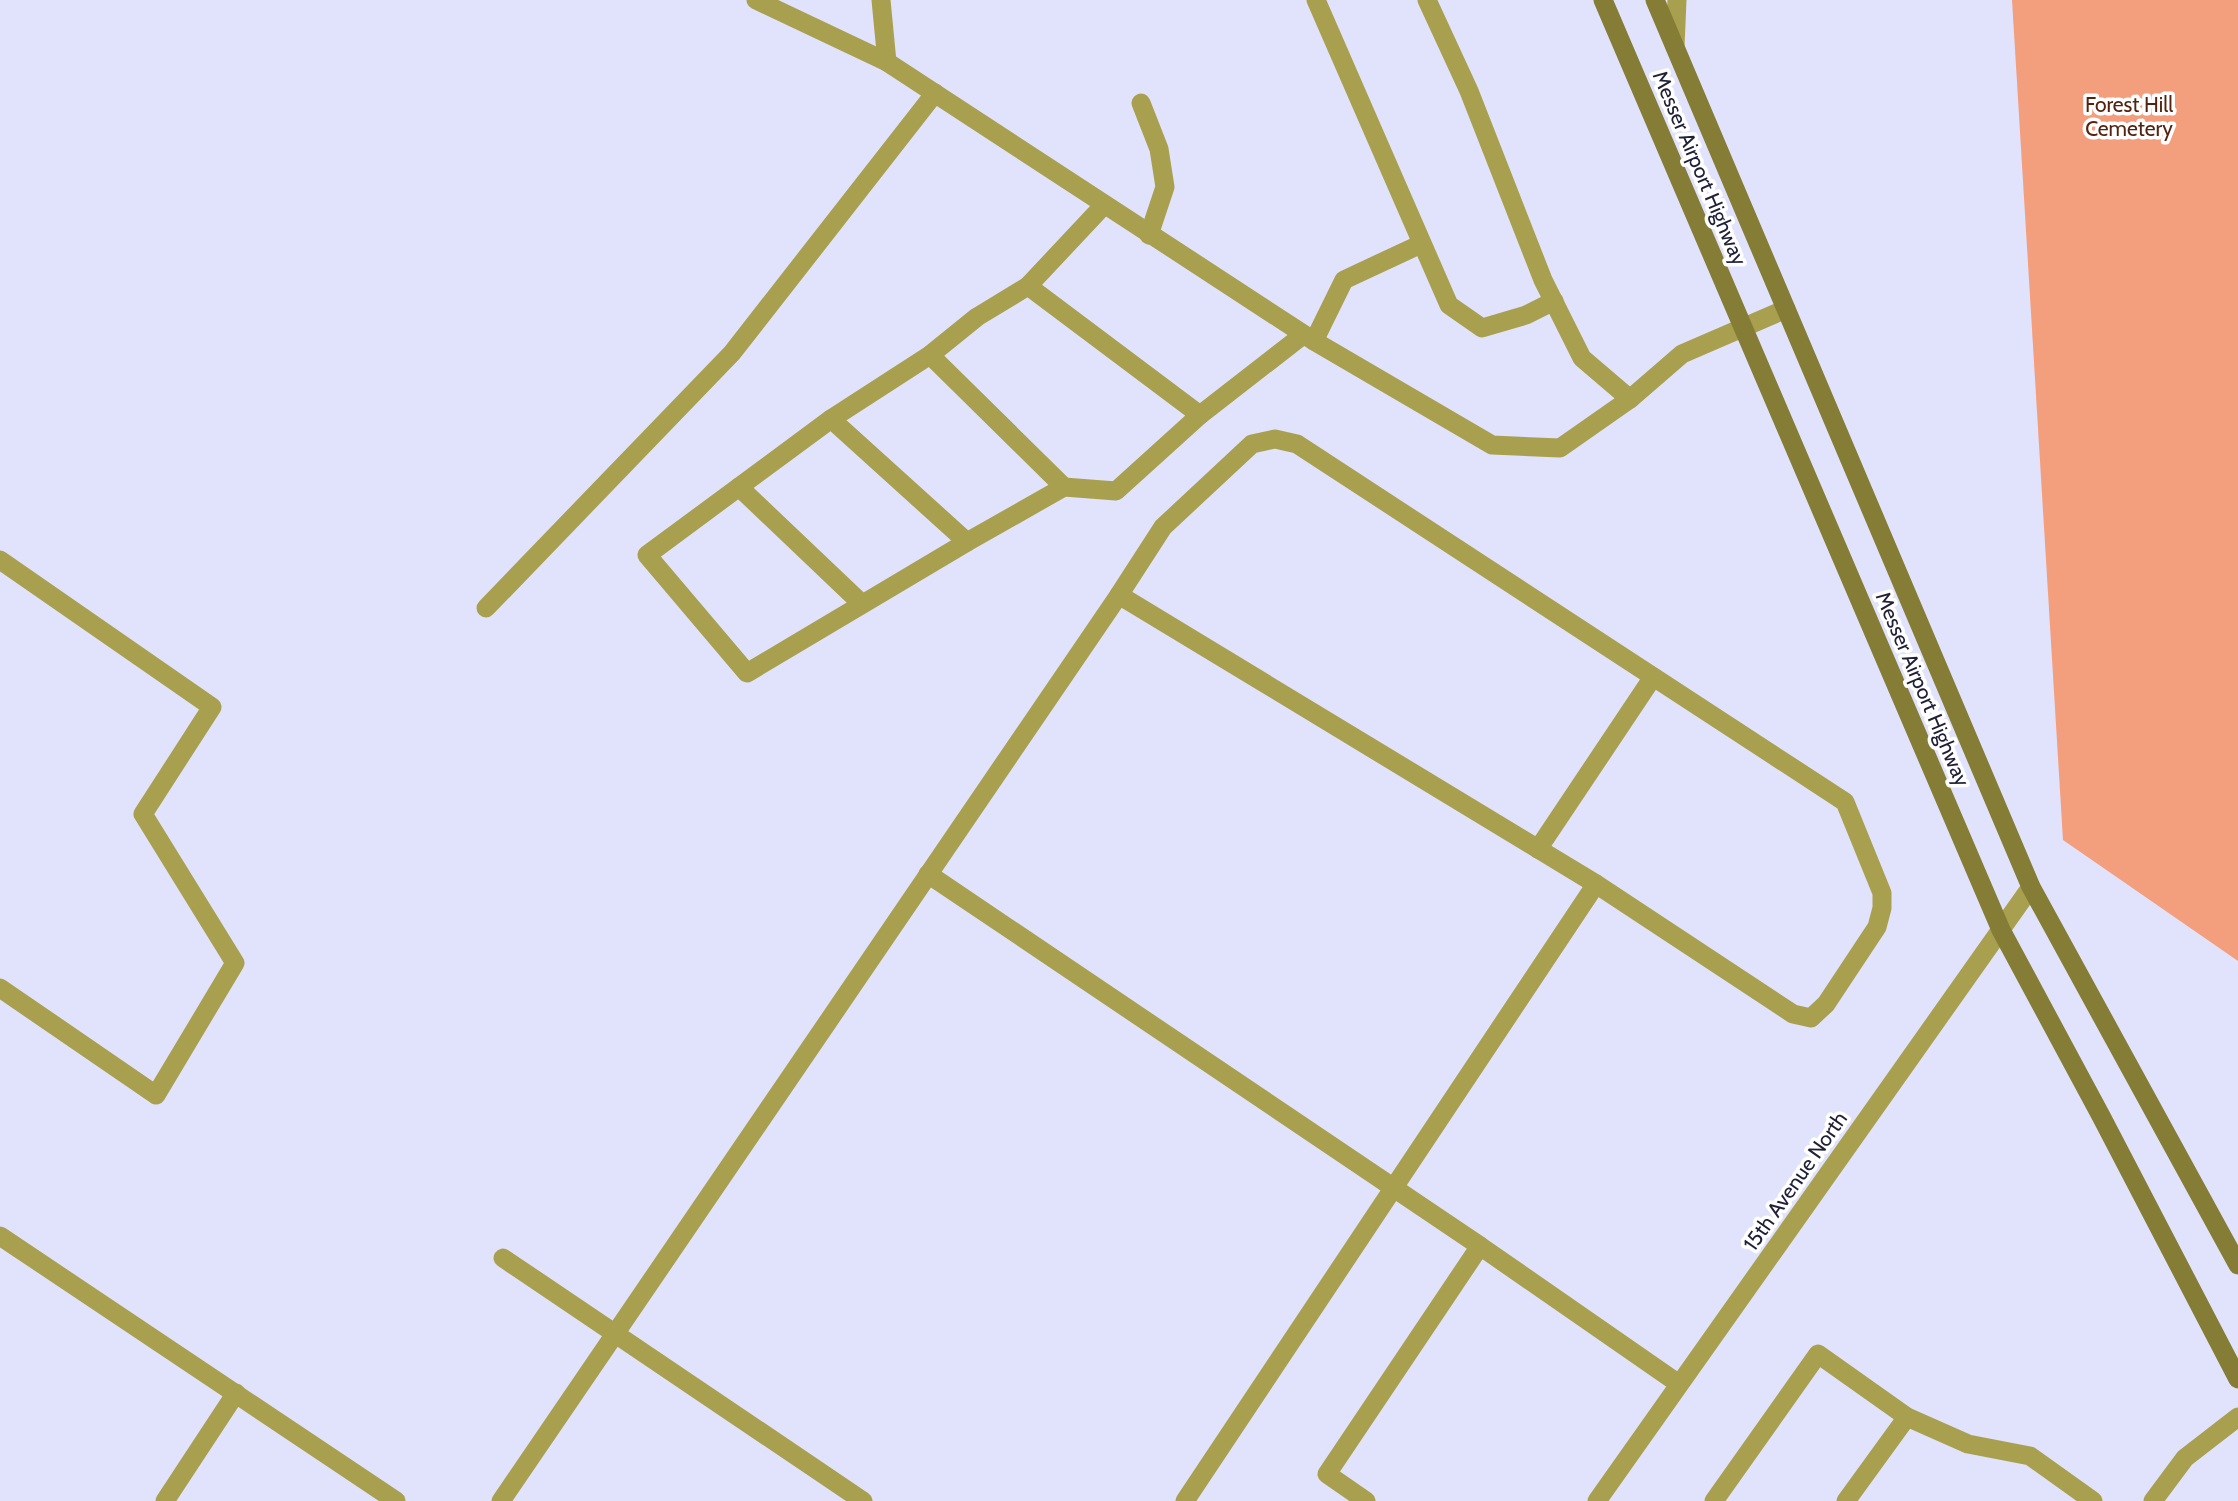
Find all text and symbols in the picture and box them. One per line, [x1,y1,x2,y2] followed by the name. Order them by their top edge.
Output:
[1648,67,1752,269] street label: Messer Airport Highway
[2085,92,2173,141] park label: Forest Hill Cemetery
[1871,588,1975,790] street label: Messer Airport Highway
[1738,1107,1852,1255] street label: 15th Avenue North

